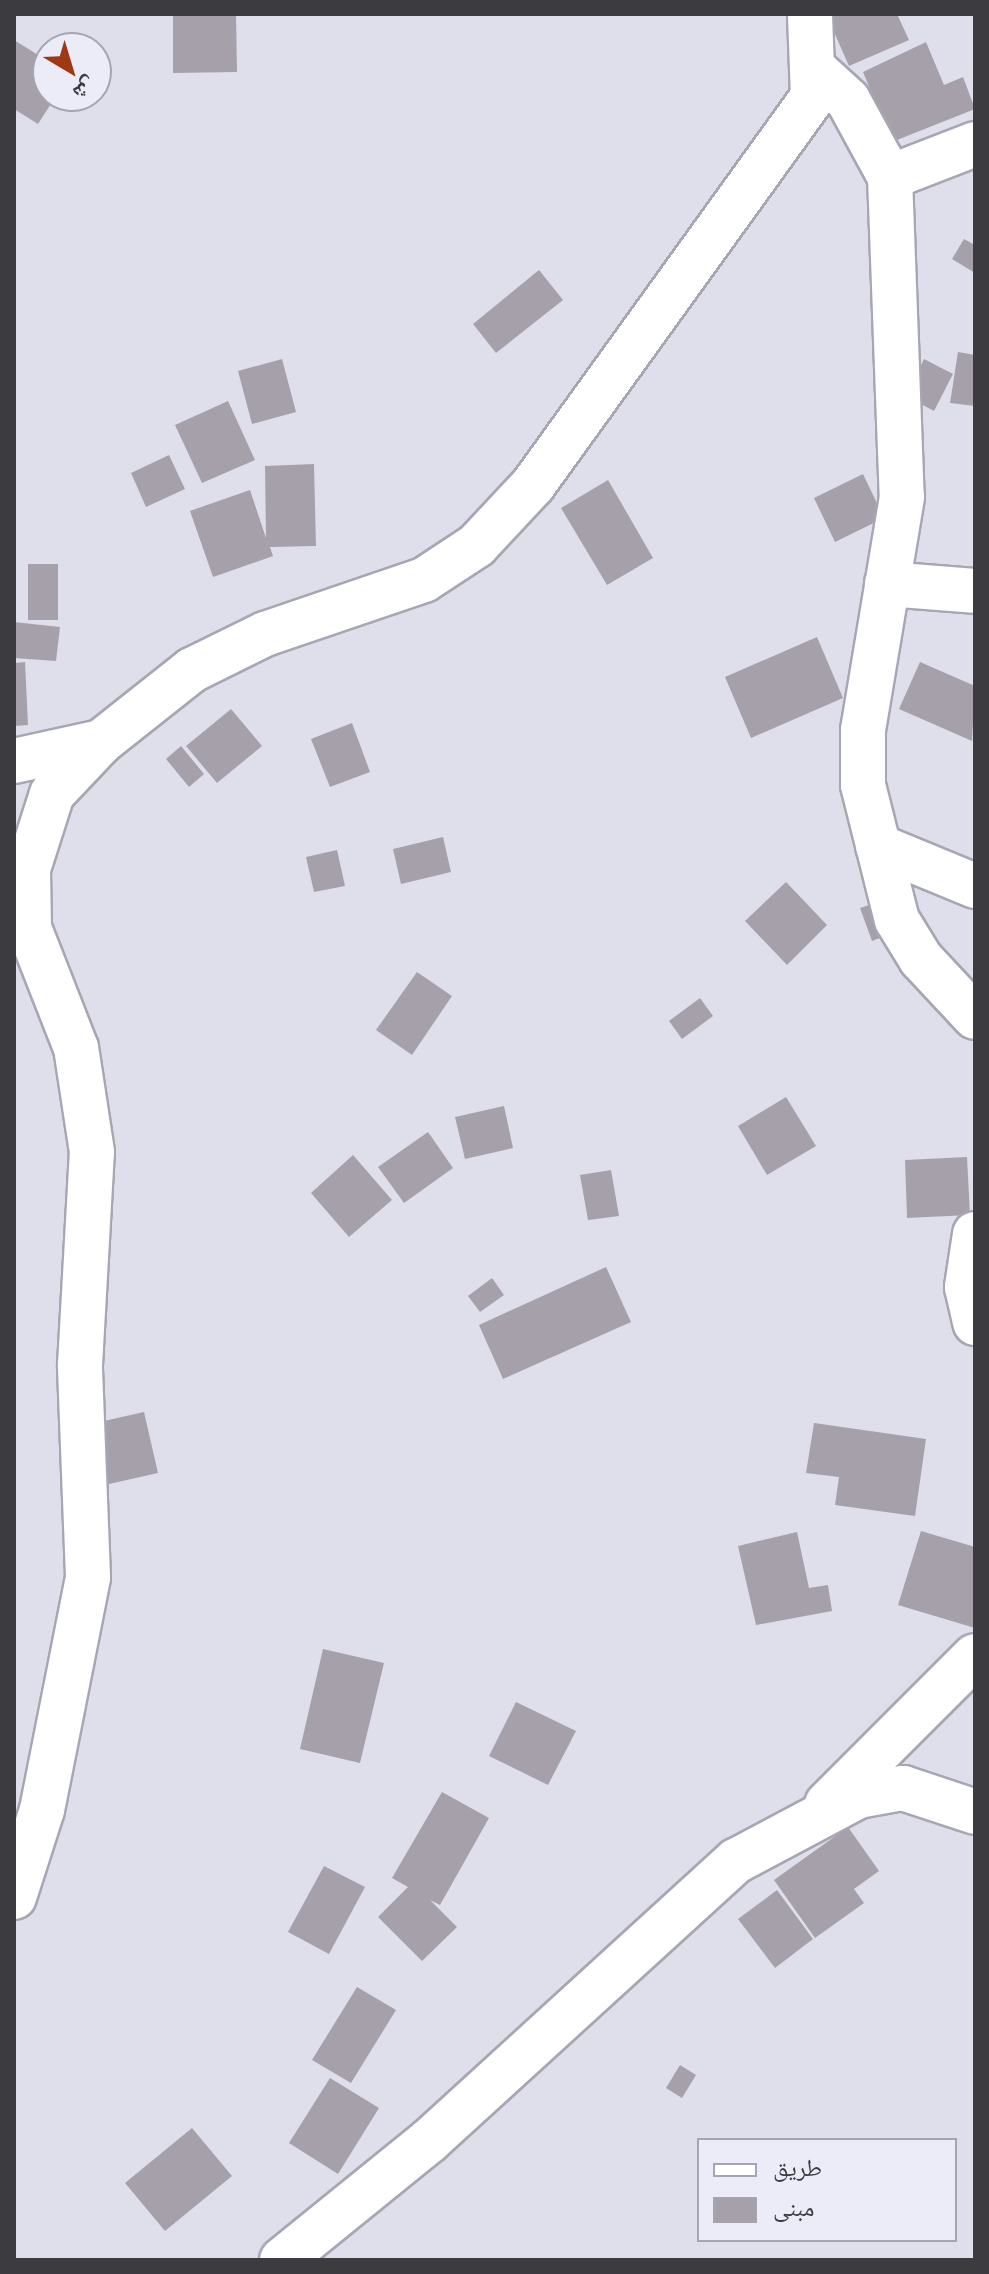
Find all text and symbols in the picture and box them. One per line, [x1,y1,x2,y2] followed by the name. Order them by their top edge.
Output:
[32,32,112,112] north arrow
[67,70,104,108] text: ش
[697,2138,957,2242] legend
[773,2151,822,2183] text: طريق
[773,2191,814,2223] text: مبنى

